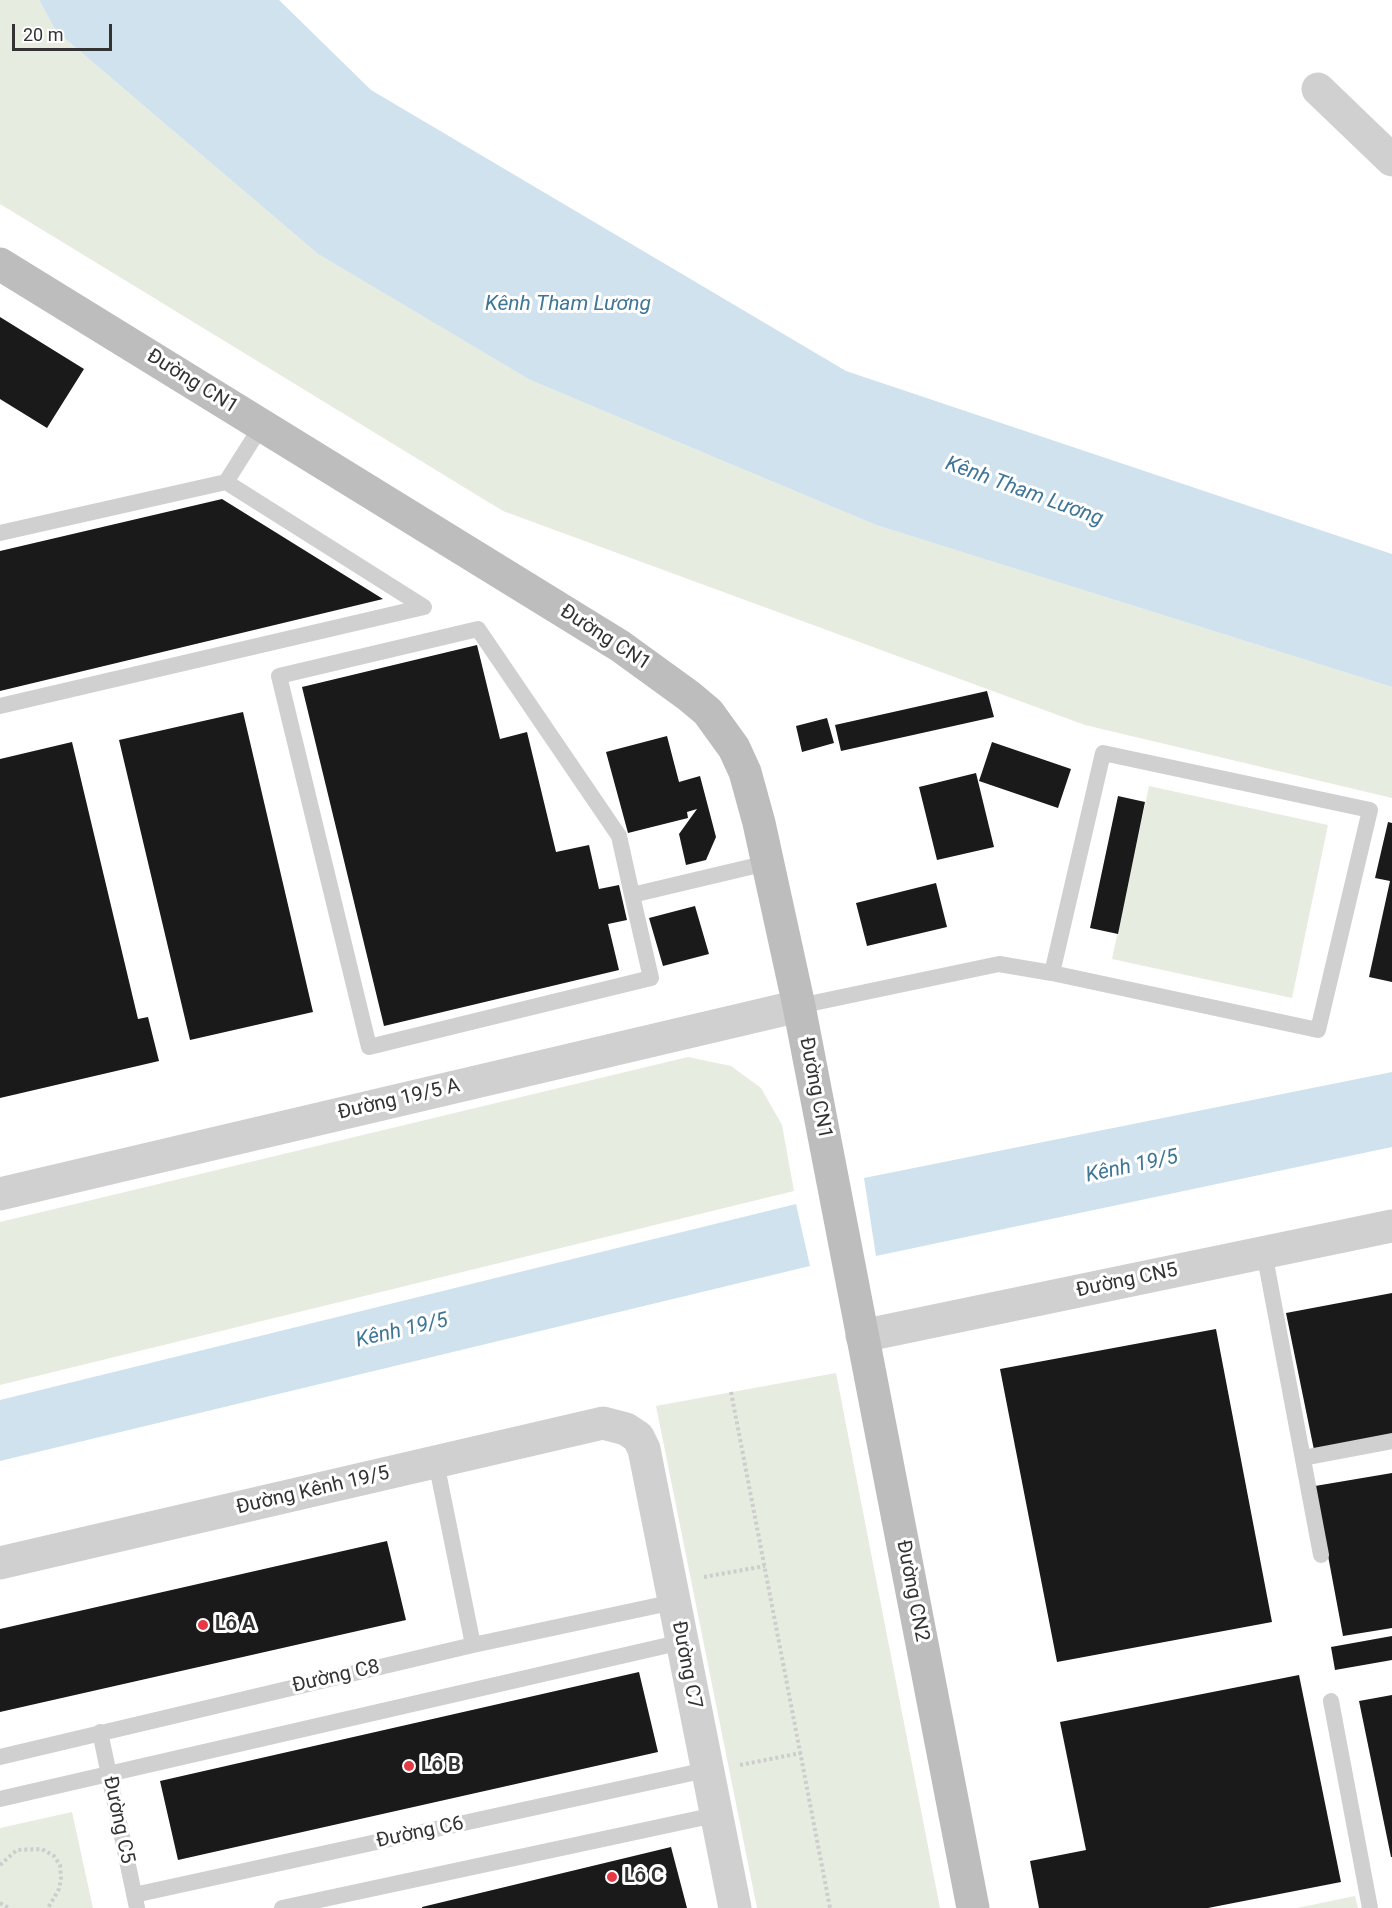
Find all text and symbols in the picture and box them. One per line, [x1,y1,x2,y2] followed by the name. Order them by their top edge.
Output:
[15,12,116,50] scale bar
[23,24,63,45] text: 20 m
[485,292,651,318] water label: Kênh Tham Lương
[142,345,242,419] street label: Đường CN1
[942,452,1106,532] water label: Kênh Tham Lương
[555,600,655,676] street label: Đường CN1
[793,1035,837,1141] street label: Đường CN1
[336,1074,462,1126] street label: Đường 19/5 A
[1084,1145,1180,1189] water label: Kênh 19/5
[1074,1259,1180,1303] street label: Đường CN5
[354,1308,450,1354] water label: Kênh 19/5
[234,1462,392,1520] street label: Đường Kênh 19/5
[890,1538,934,1644] street label: Đường CN2
[215,1613,256,1637] place label: Lô A
[196,1618,210,1632] marker: Lô A
[666,1619,706,1711] street label: Đường C7
[290,1655,382,1699] street label: Đường C8
[421,1754,461,1778] place label: Lô B
[402,1759,416,1773] marker: Lô B
[97,1774,139,1866] street label: Đường C5
[374,1812,466,1854] street label: Đường C6
[624,1865,664,1889] place label: Lô C
[605,1870,619,1884] marker: Lô C

